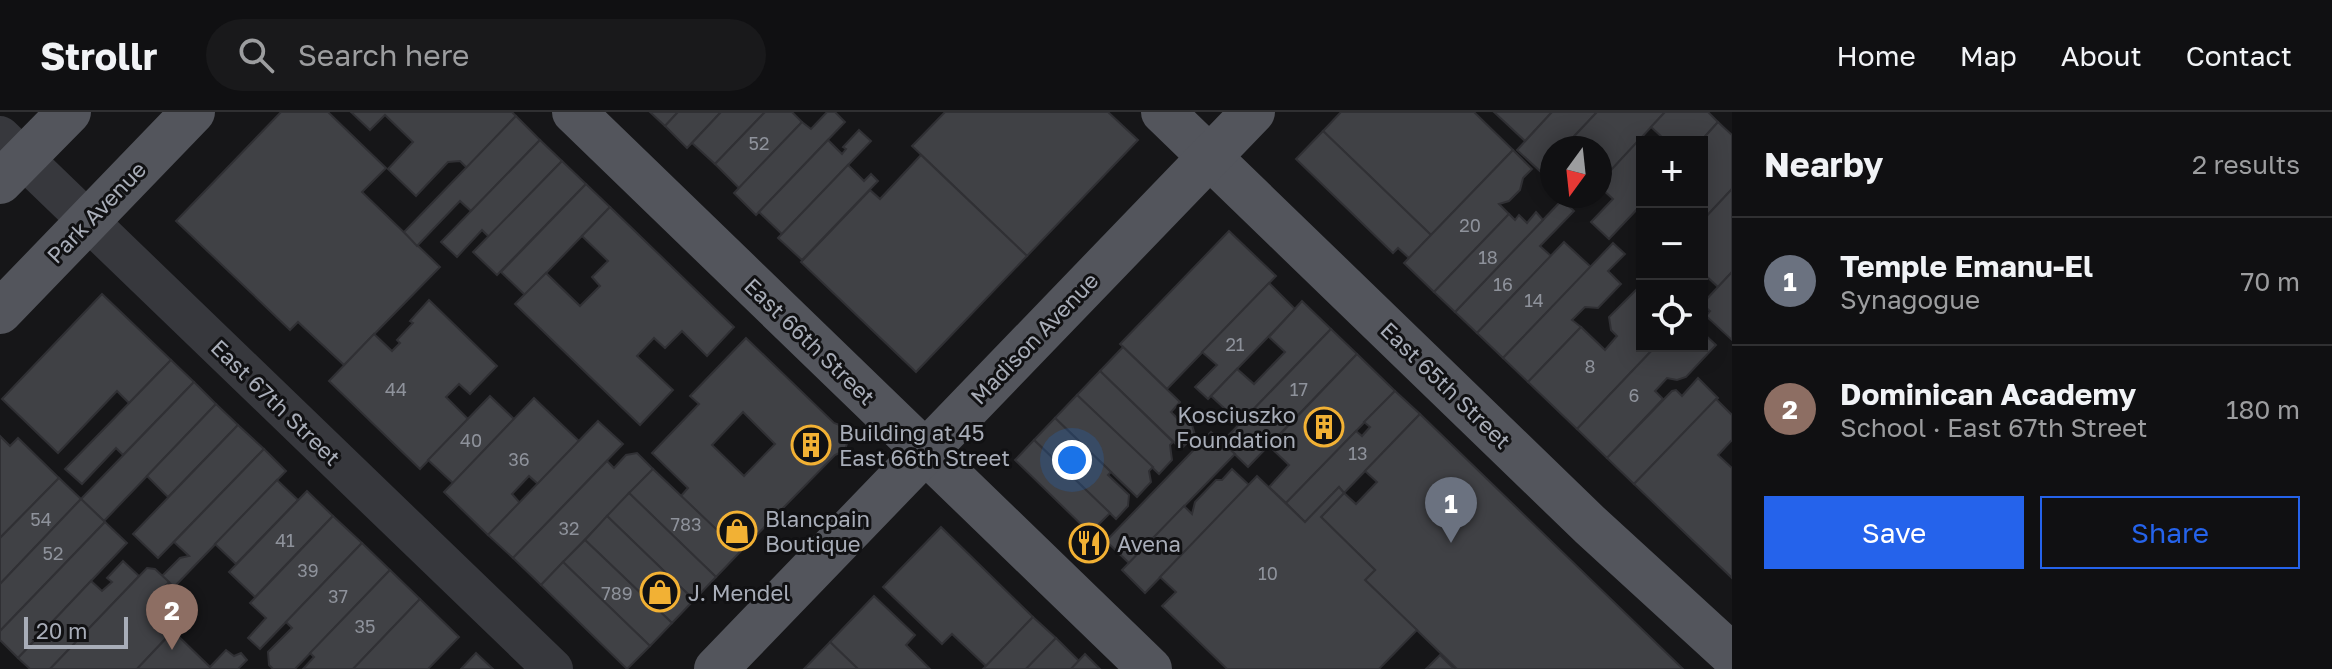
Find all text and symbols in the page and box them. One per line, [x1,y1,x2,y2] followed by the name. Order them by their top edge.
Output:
[206,19,766,91] search box
[40,33,158,78] text: Strollr
[234,33,278,77] icon: search
[298,37,470,73] text: Search here
[1837,39,1916,72] text: Home
[1960,39,2017,72] text: Map
[2061,39,2142,72] text: About
[2186,39,2292,72] text: Contact
[749,132,769,154] house number: 52
[1540,136,1612,208] north arrow
[1636,136,1708,352] map controls
[1636,136,1708,208] button: +
[1764,144,1884,184] text: Nearby
[2192,149,2300,180] text: 2 results
[41,156,151,268] street label: Park Avenue
[1636,208,1708,280] button: −
[1459,214,1481,236] house number: 20
[1478,246,1498,268] house number: 18
[1840,248,2093,284] text: Temple Emanu-El
[1783,266,1797,297] text: 1
[2241,266,2300,297] text: 70 m
[964,267,1104,409] street label: Madison Avenue
[739,272,881,410] street label: East 66th Street
[1493,273,1513,295] house number: 16
[1636,280,1708,352] button: locate
[1840,284,1980,315] text: Synagogue
[1524,289,1544,311] house number: 14
[1375,316,1517,454] street label: East 65th Street
[206,333,346,471] street label: East 67th Street
[1225,333,1245,355] house number: 21
[1585,355,1595,377] house number: 8
[1840,376,2136,412] text: Dominican Academy
[385,378,407,400] house number: 44
[1290,378,1308,400] house number: 17
[1629,384,1639,406] house number: 6
[1782,394,1798,425] text: 2
[2226,394,2300,425] text: 180 m
[1176,401,1296,453] place label: Kosciuszko Foundation
[1303,406,1345,448] building icon: Kosciuszko Foundation
[1840,412,2147,443] text: School · East 67th Street
[839,419,1010,471] place label: Building at 45 East 66th Street
[790,424,832,466] building icon: Building at 45 East 66th Street
[460,429,482,451] house number: 40
[1052,440,1092,480] your location
[1348,442,1368,464] house number: 13
[508,448,530,470] house number: 36
[1425,477,1477,543] pin: 1
[1764,496,2024,569] button: Save
[2040,496,2300,569] button: Share
[765,505,870,557] place label: Blancpain Boutique
[30,508,52,530] house number: 54
[716,510,758,552] shop icon: Blancpain Boutique
[670,513,702,535] house number: 783
[559,517,579,539] house number: 32
[1068,522,1110,564] restaurant icon: Avena
[275,529,295,551] house number: 41
[1117,530,1181,557] place label: Avena
[43,542,63,564] house number: 52
[297,559,319,581] house number: 39
[1258,562,1278,584] house number: 10
[639,571,681,613] shop icon: J. Mendel
[688,579,790,606] place label: J. Mendel
[601,582,633,604] house number: 789
[146,584,198,650] pin: 2
[328,585,348,607] house number: 37
[24,613,128,649] scale bar
[355,615,375,637] house number: 35
[36,617,87,644] text: 20 m

